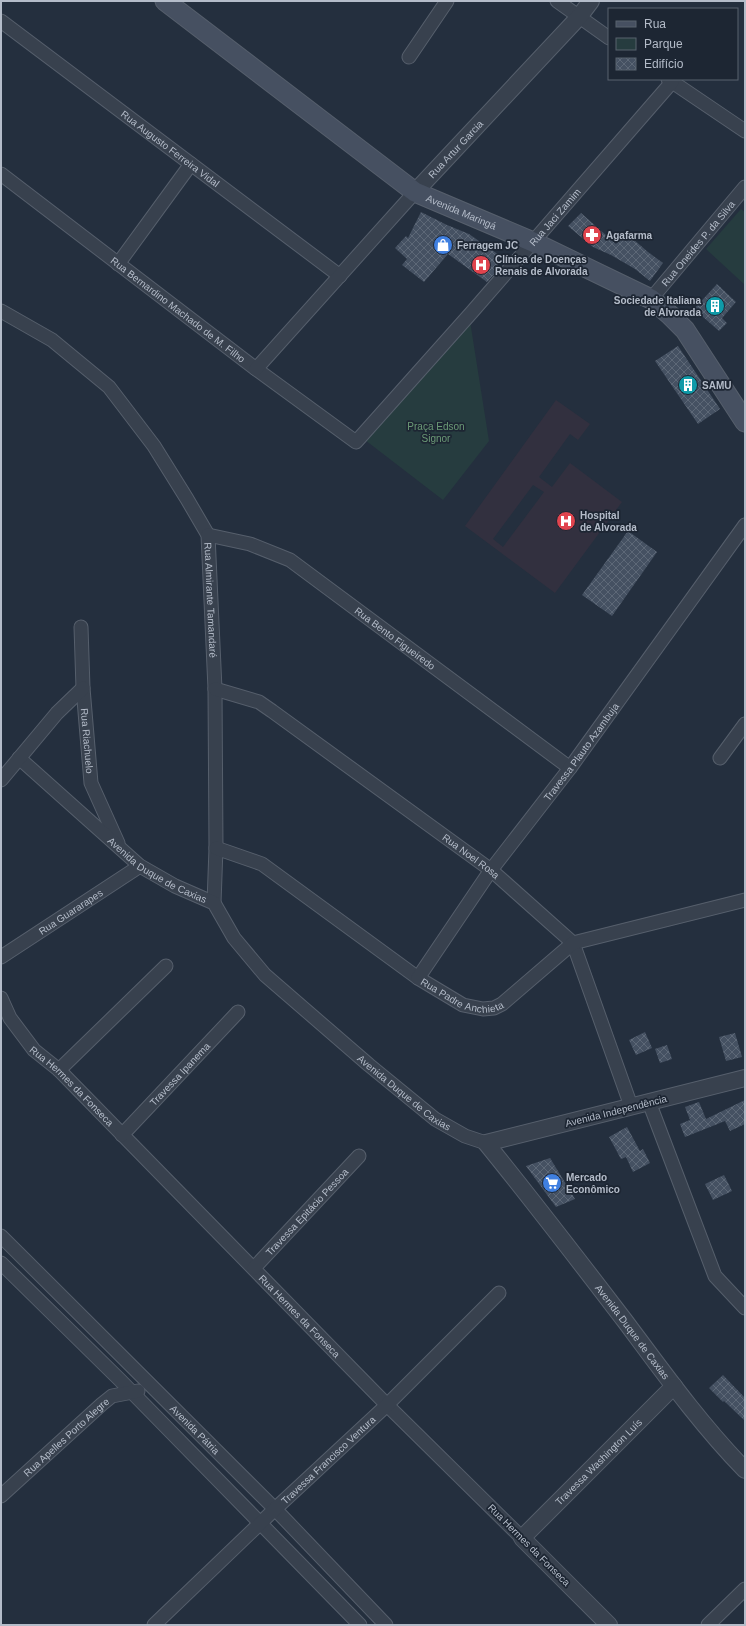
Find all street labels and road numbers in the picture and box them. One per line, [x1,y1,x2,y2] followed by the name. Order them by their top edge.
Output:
[119,108,222,189] street label: Rua Augusto Ferreira Vidal
[426,118,485,180] street label: Rua Artur Garcia
[527,186,583,248] street label: Rua Jaci Zamim
[425,192,498,232] street label: Avenida Maringá
[659,198,737,288] street label: Rua Oneides P. da Silva
[109,255,248,365] street label: Rua Bernardino Machado de M. Filho
[203,542,219,658] street label: Rua Almirante Tamandaré
[353,605,438,672] street label: Rua Bento Figueiredo
[541,700,621,803] street label: Travessa Plauto Azambuja
[79,708,96,774] street label: Rua Riachuelo
[441,831,502,881] street label: Rua Noel Rosa
[106,835,209,905] street label: Avenida Duque de Caxias
[36,887,104,936] street label: Rua Guararapes
[419,976,505,1015] street label: Rua Padre Anchieta
[147,1040,212,1108] street label: Travessa Ipanema
[28,1043,116,1128] street label: Rua Hermes da Fonseca
[356,1052,453,1132] street label: Avenida Duque de Caxias
[564,1093,668,1129] street label: Avenida Independência
[263,1166,350,1258] street label: Travessa Epitácio Pessoa
[257,1272,343,1360] street label: Rua Hermes da Fonseca
[593,1282,672,1381] street label: Avenida Duque de Caxias
[21,1395,111,1478] street label: Rua Apelles Porto Alegre
[168,1403,222,1457] street label: Avenida Pátria
[279,1413,378,1506] street label: Travessa Francisco Ventura
[553,1416,644,1507] street label: Travessa Washington Luís
[486,1502,572,1588] street label: Rua Hermes da Fonseca

